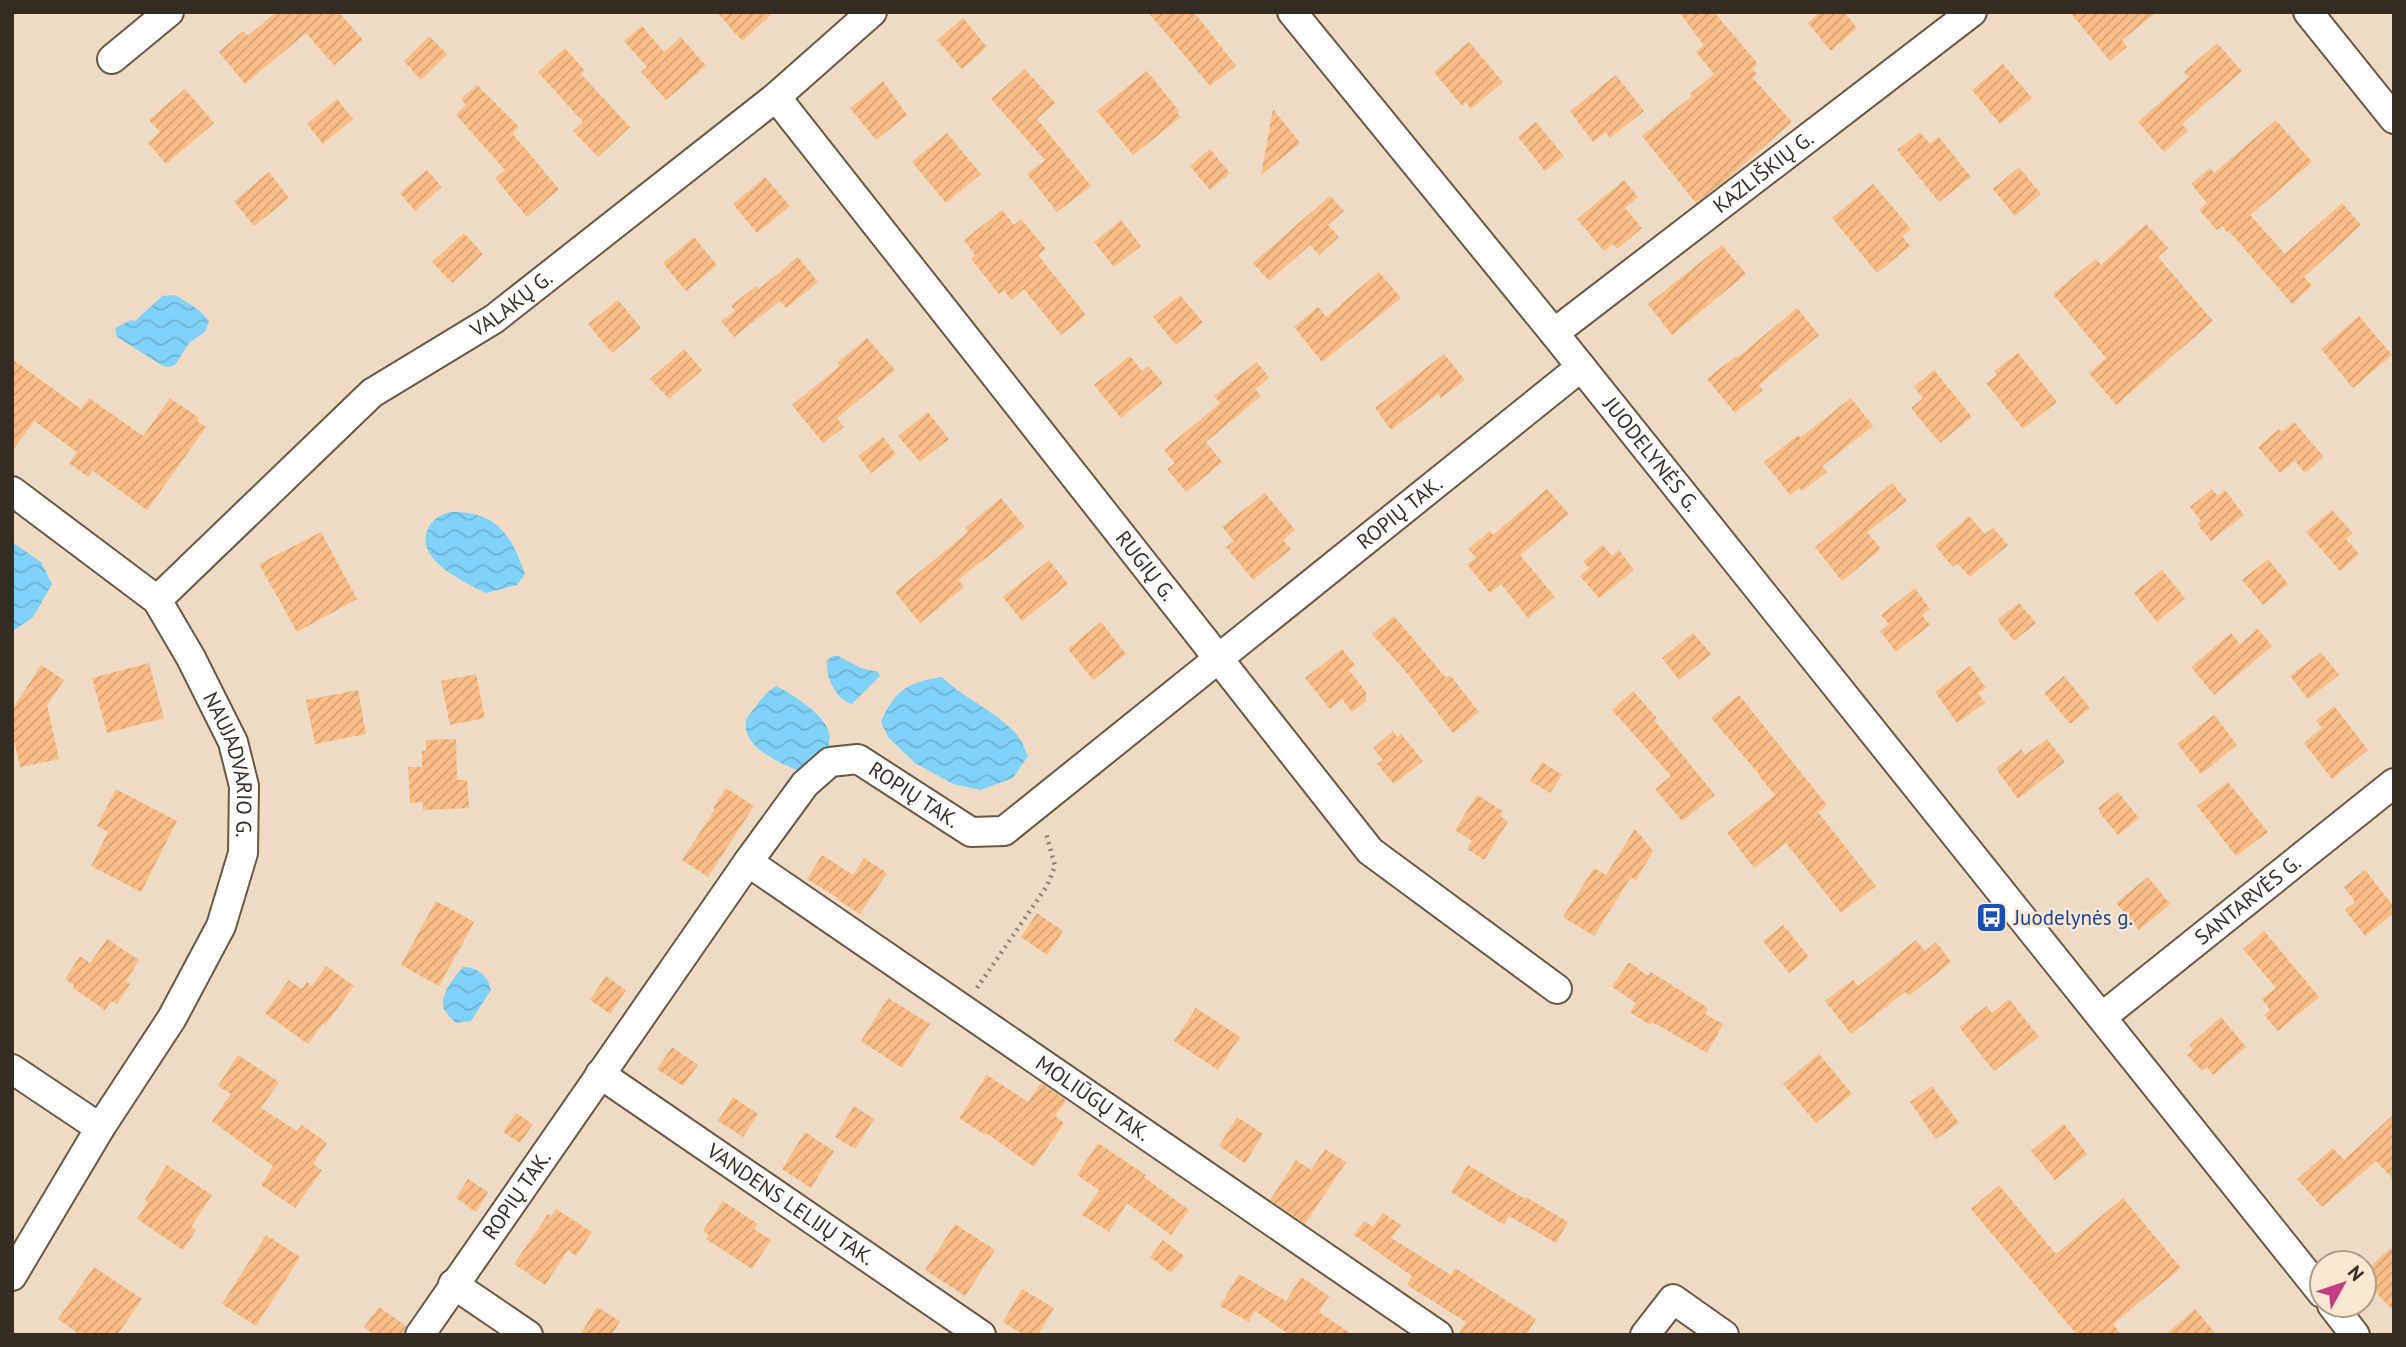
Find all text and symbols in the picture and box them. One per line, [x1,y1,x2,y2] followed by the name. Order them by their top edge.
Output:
[1708,125,1819,219] street label: KAZLIŠKIŲ G.
[464,264,558,344] street label: VALAKŲ G.
[1597,391,1706,517] street label: JUODELYNĖS G.
[1351,470,1448,555] street label: ROPIŲ TAK.
[1110,525,1182,606] street label: RUGIŲ G.
[197,687,258,838] street label: NAUJADVARIO G.
[864,755,964,834] street label: ROPIŲ TAK.
[2189,849,2306,951] street label: SANTARVĖS G.
[1974,901,2008,935] bus stop icon: Juodelynės g.
[2013,904,2133,931] place label: Juodelynės g.
[1031,1049,1156,1147] street label: MOLIŪGŲ TAK.
[701,1137,880,1271] street label: VANDENS LELIJŲ TAK.
[476,1145,557,1245] street label: ROPIŲ TAK.
[2308,1249,2378,1319] north arrow
[2343,1261,2369,1286] text: N

